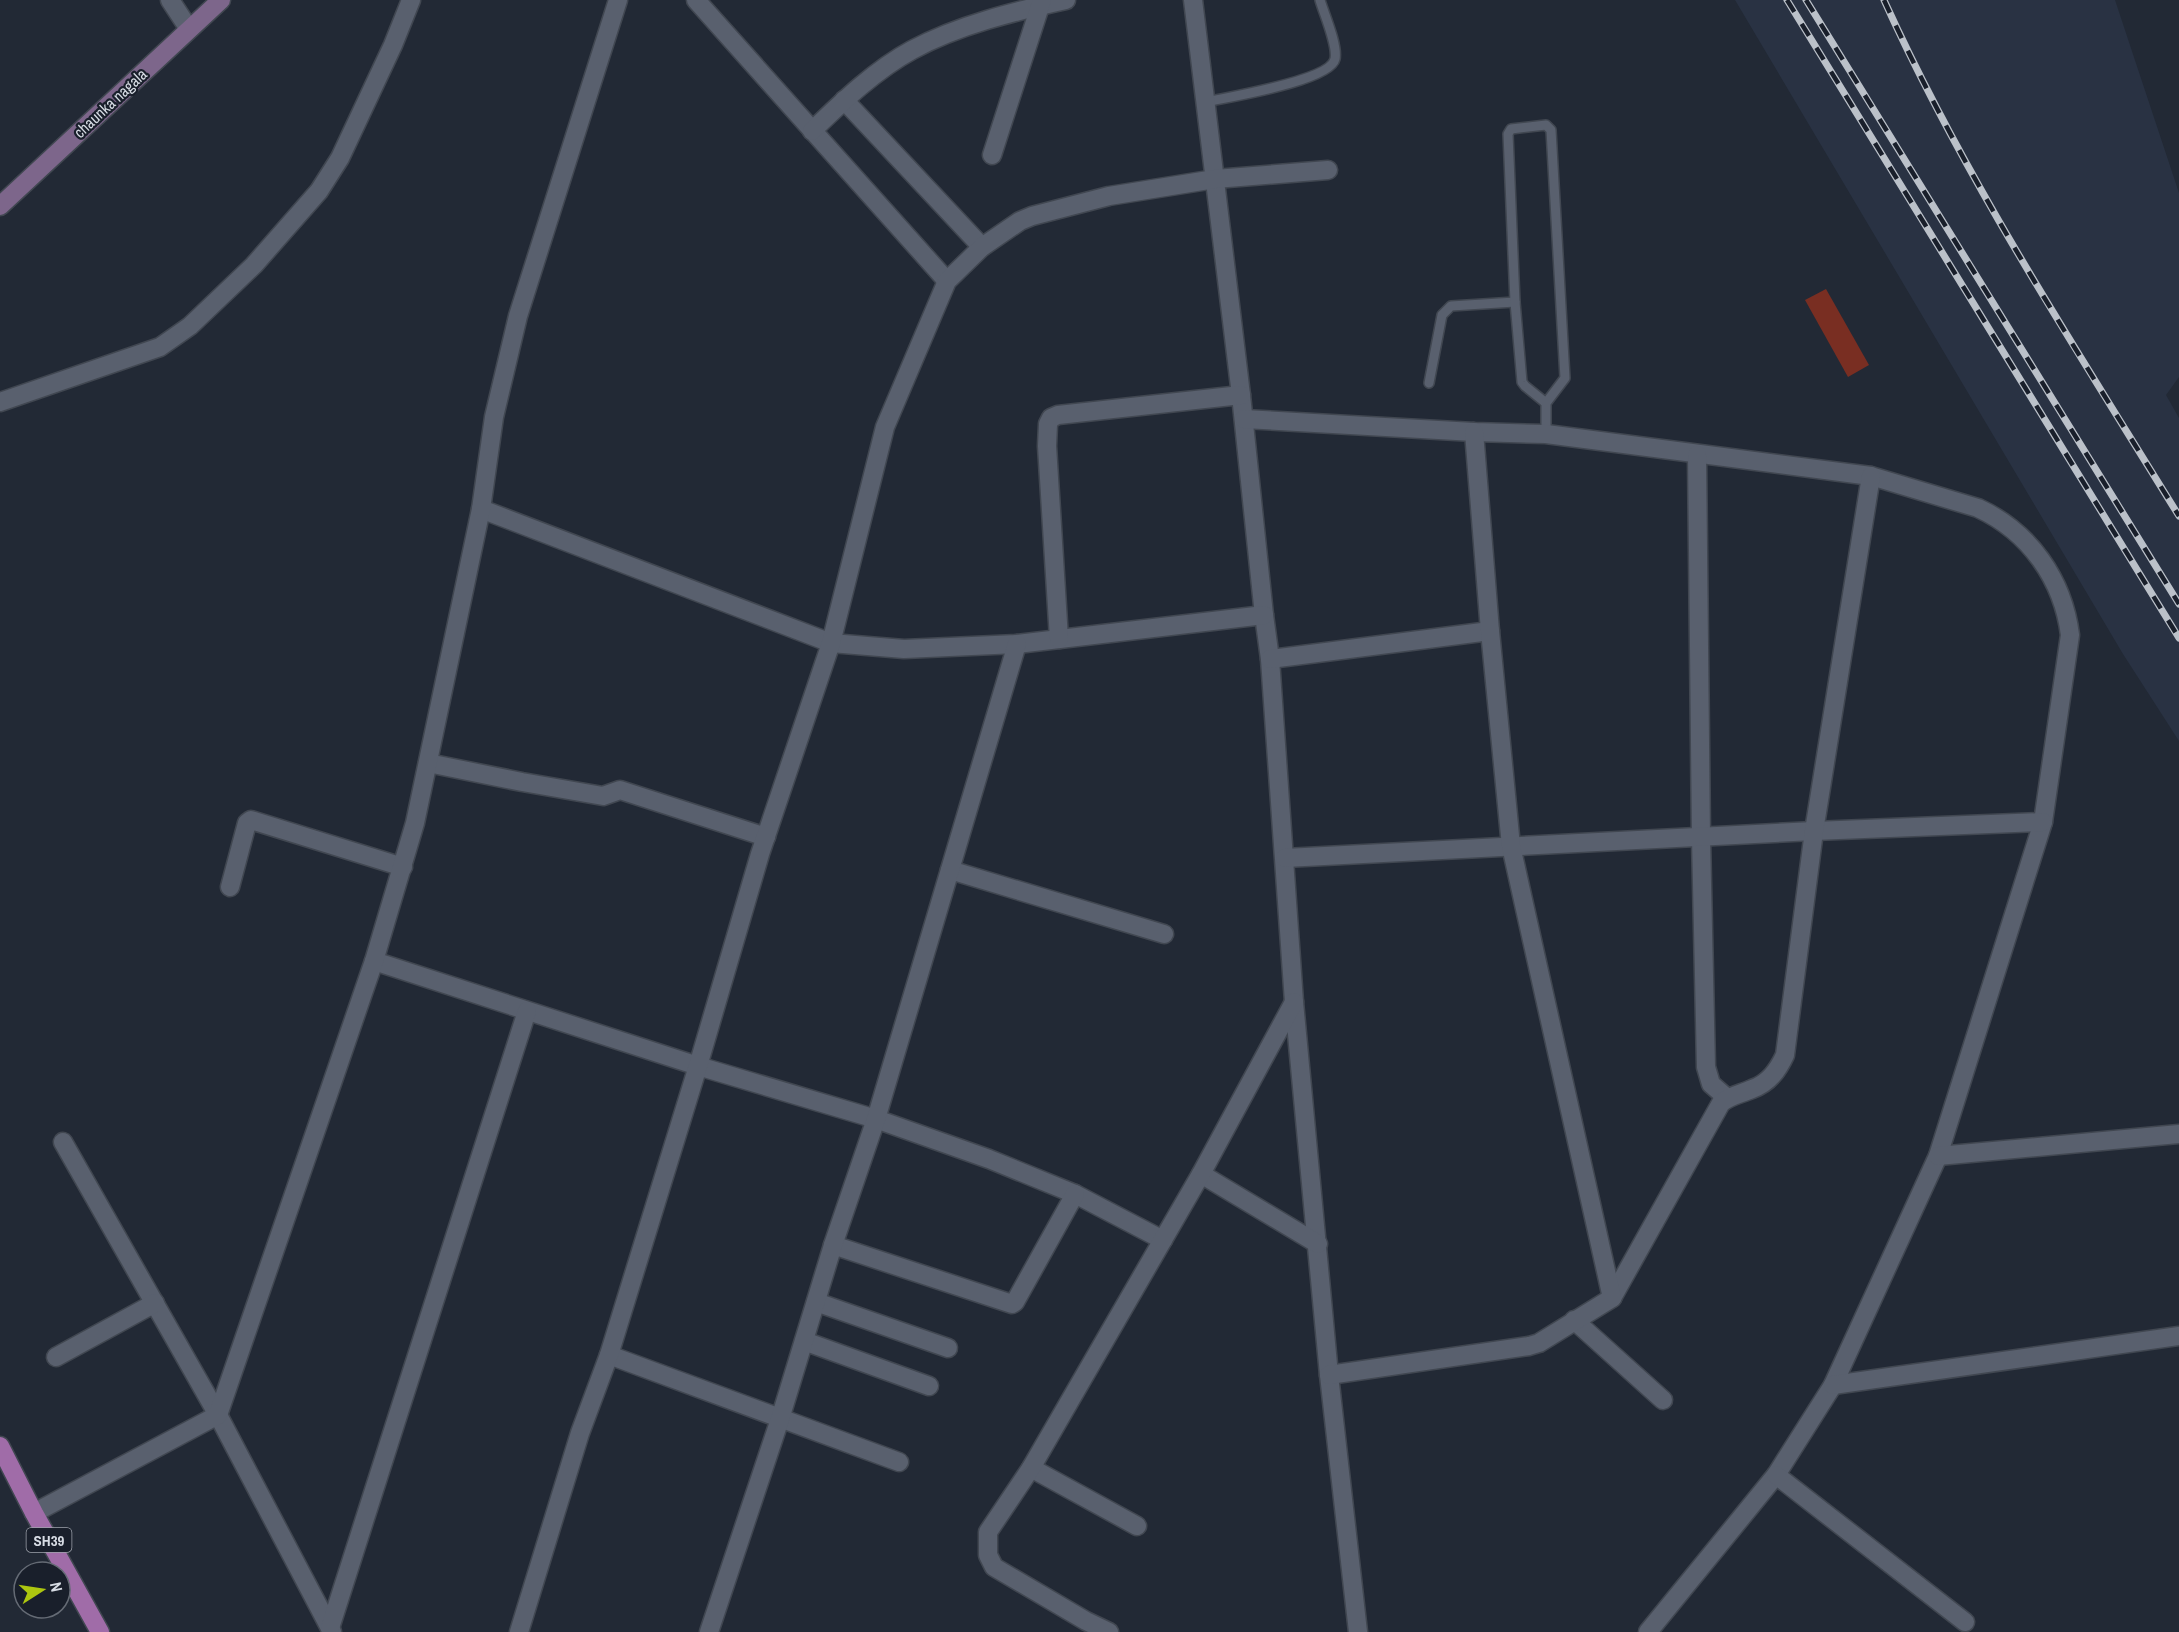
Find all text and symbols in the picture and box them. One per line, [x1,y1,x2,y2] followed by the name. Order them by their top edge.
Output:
[69,63,152,143] street label: chaunka nagala
[26,1528,72,1552] road number: SH39
[12,1560,72,1620] north arrow
[45,1580,68,1594] text: N

